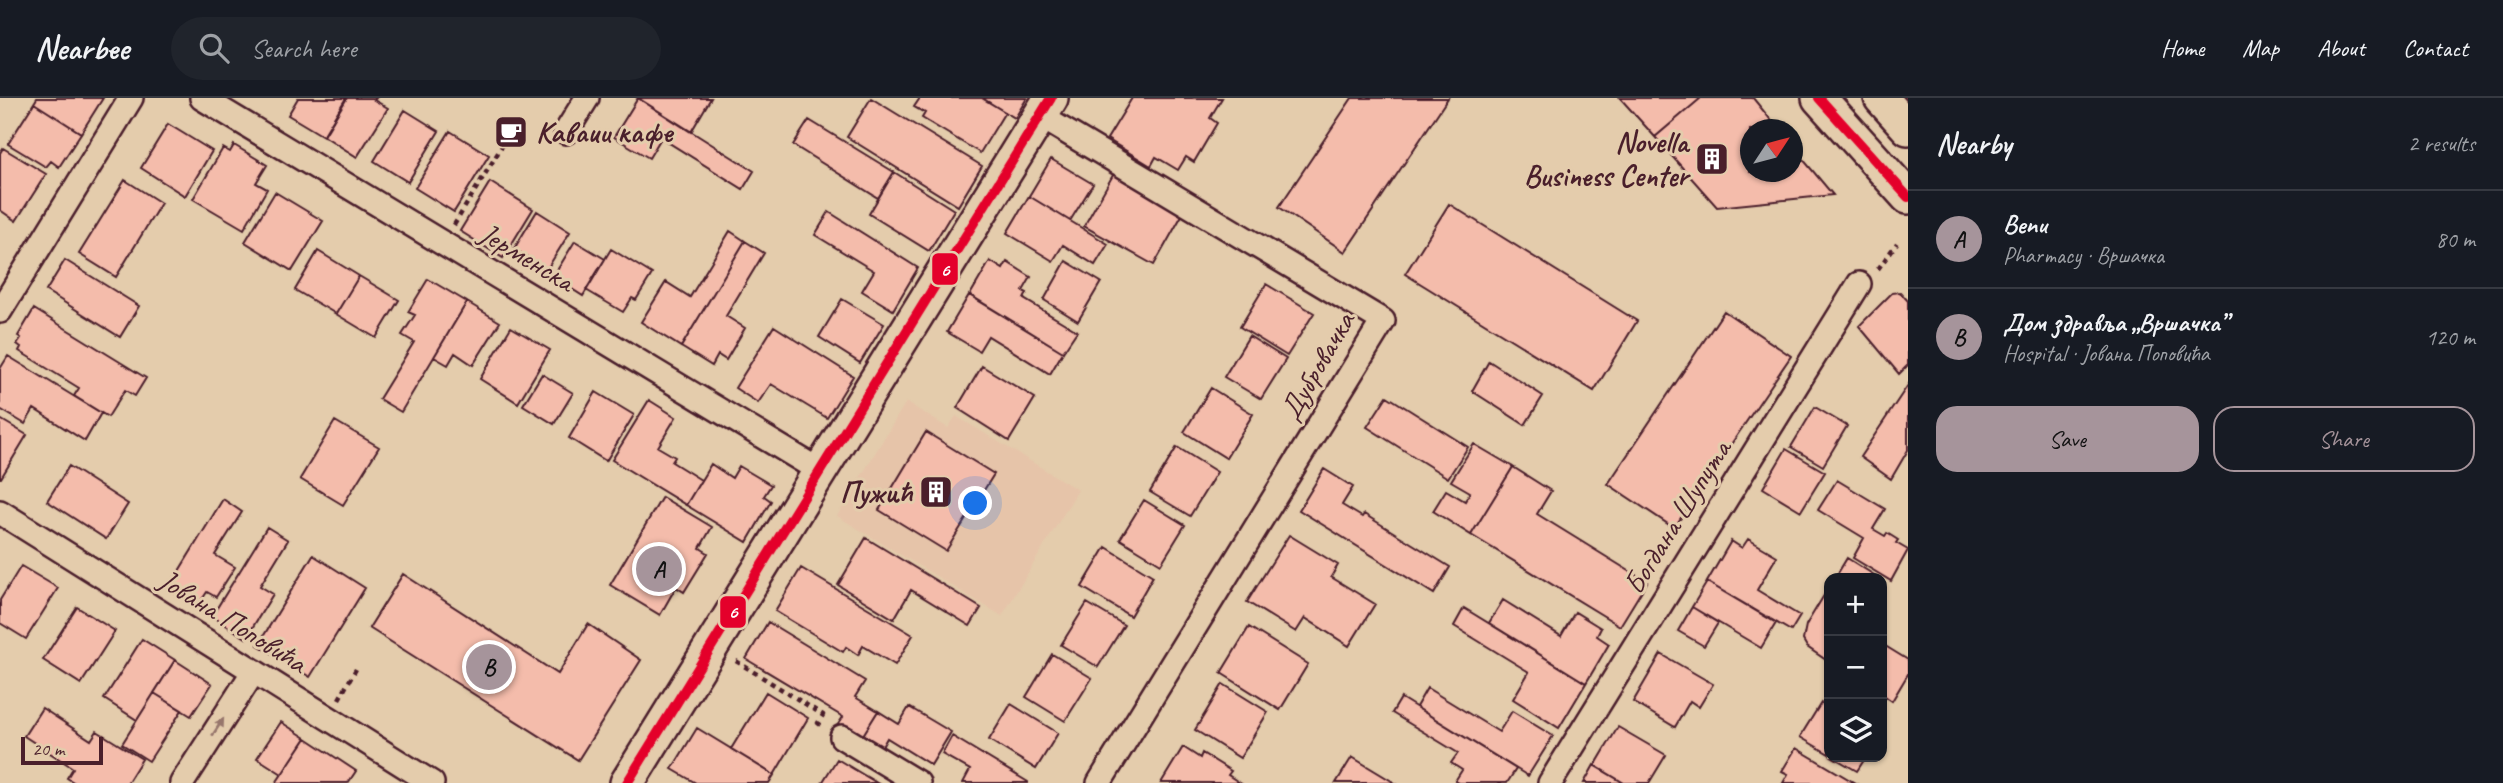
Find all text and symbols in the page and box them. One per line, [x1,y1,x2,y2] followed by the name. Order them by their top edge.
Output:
[171,17,661,80] search box
[35,27,129,69] text: Nearbee
[195,29,233,67] icon: search
[251,32,357,65] text: Search here
[2161,33,2204,63] text: Home
[2242,33,2279,63] text: Map
[2317,33,2365,63] text: About
[2403,33,2468,63] text: Contact
[492,113,530,151] cafe icon: Каваии кафе
[536,113,674,151] place label: Каваии кафе
[1740,119,1803,182] north arrow
[1524,123,1691,195] place label: Novella Business Center
[1936,125,2012,163] text: Nearby
[2408,129,2475,158] text: 2 results
[1693,140,1731,178] building icon: Novella Business Center
[2003,208,2047,241] text: Benu
[471,213,583,301] street label: Јерменска
[1953,225,1965,254] text: A
[2436,225,2475,254] text: 80 m
[2003,241,2164,270] text: Pharmacy · Вршачка
[931,252,959,286] line badge: 6
[941,258,952,282] text: 6
[1271,304,1364,427] street label: Дубровачка
[2003,306,2227,339] text: Дом здравља „Вршачка”
[1953,323,1965,352] text: B
[2426,323,2475,352] text: 120 m
[2003,339,2210,368] text: Hospital · Јована Поповића
[1936,406,2199,472] button: Save
[2213,406,2475,472] button: Share
[1615,431,1741,601] street label: Богдана Шупута
[840,473,914,511] place label: Пужић
[917,473,955,511] building icon: Пужић
[958,486,992,520] your location
[636,543,682,595] pin: A
[150,559,316,682] street label: Јована Поповића
[1824,573,1887,762] map controls
[1824,573,1887,636] button: +
[719,595,747,629] line badge: 6
[729,600,740,624] text: 6
[1824,636,1887,699] button: −
[466,641,512,693] pin: B
[1824,699,1887,762] button: layers
[211,717,224,737] one-way arrow
[21,734,103,766] scale bar
[32,737,64,761] text: 20 m

